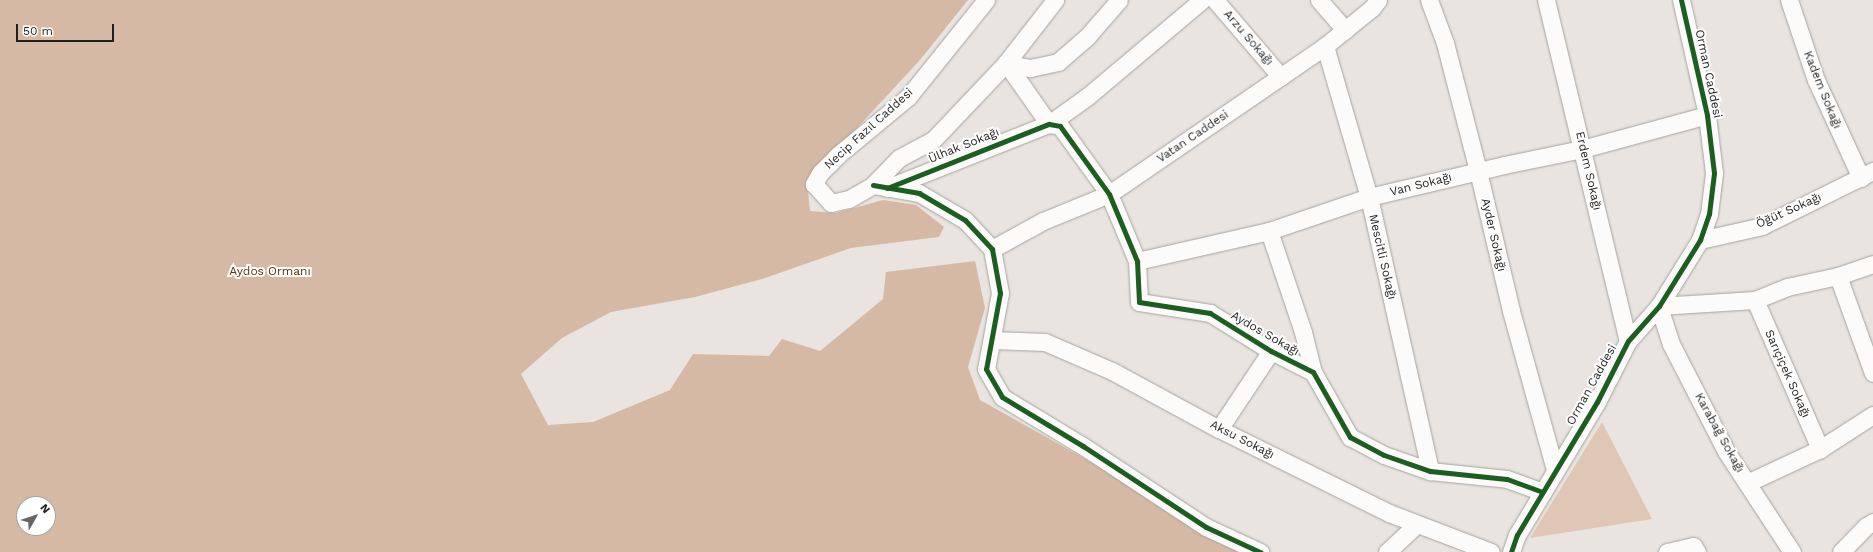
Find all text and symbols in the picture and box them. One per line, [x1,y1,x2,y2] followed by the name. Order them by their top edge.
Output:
[1220,7,1276,69] street label: Arzu Sokağı
[18,16,116,42] scale bar
[23,24,53,38] text: 50 m
[1692,28,1724,120] street label: Orman Caddesi
[1800,49,1844,131] street label: Kadem Sokağı
[822,85,916,173] street label: Necip Fazıl Caddesi
[1154,108,1232,166] street label: Vatan Caddesi
[926,125,1002,167] street label: Ülhak Sokağı
[1572,130,1604,212] street label: Erdem Sokağı
[1389,170,1453,200] street label: Van Sokağı
[1754,190,1824,232] street label: Öğüt Sokağı
[1478,197,1508,273] street label: Ayder Sokağı
[1365,213,1399,301] street label: Mescitli Sokağı
[229,265,311,279] park label: Aydos Ormanı
[1228,309,1302,359] street label: Aydos Sokağı
[1761,328,1813,420] street label: Sarıçiçek Sokağı
[1564,342,1620,428] street label: Orman Caddesi
[1691,391,1747,475] street label: Karabağ Sokağı
[1207,418,1277,462] street label: Aksu Sokağı
[16,496,56,536] north arrow
[37,502,53,516] text: N

